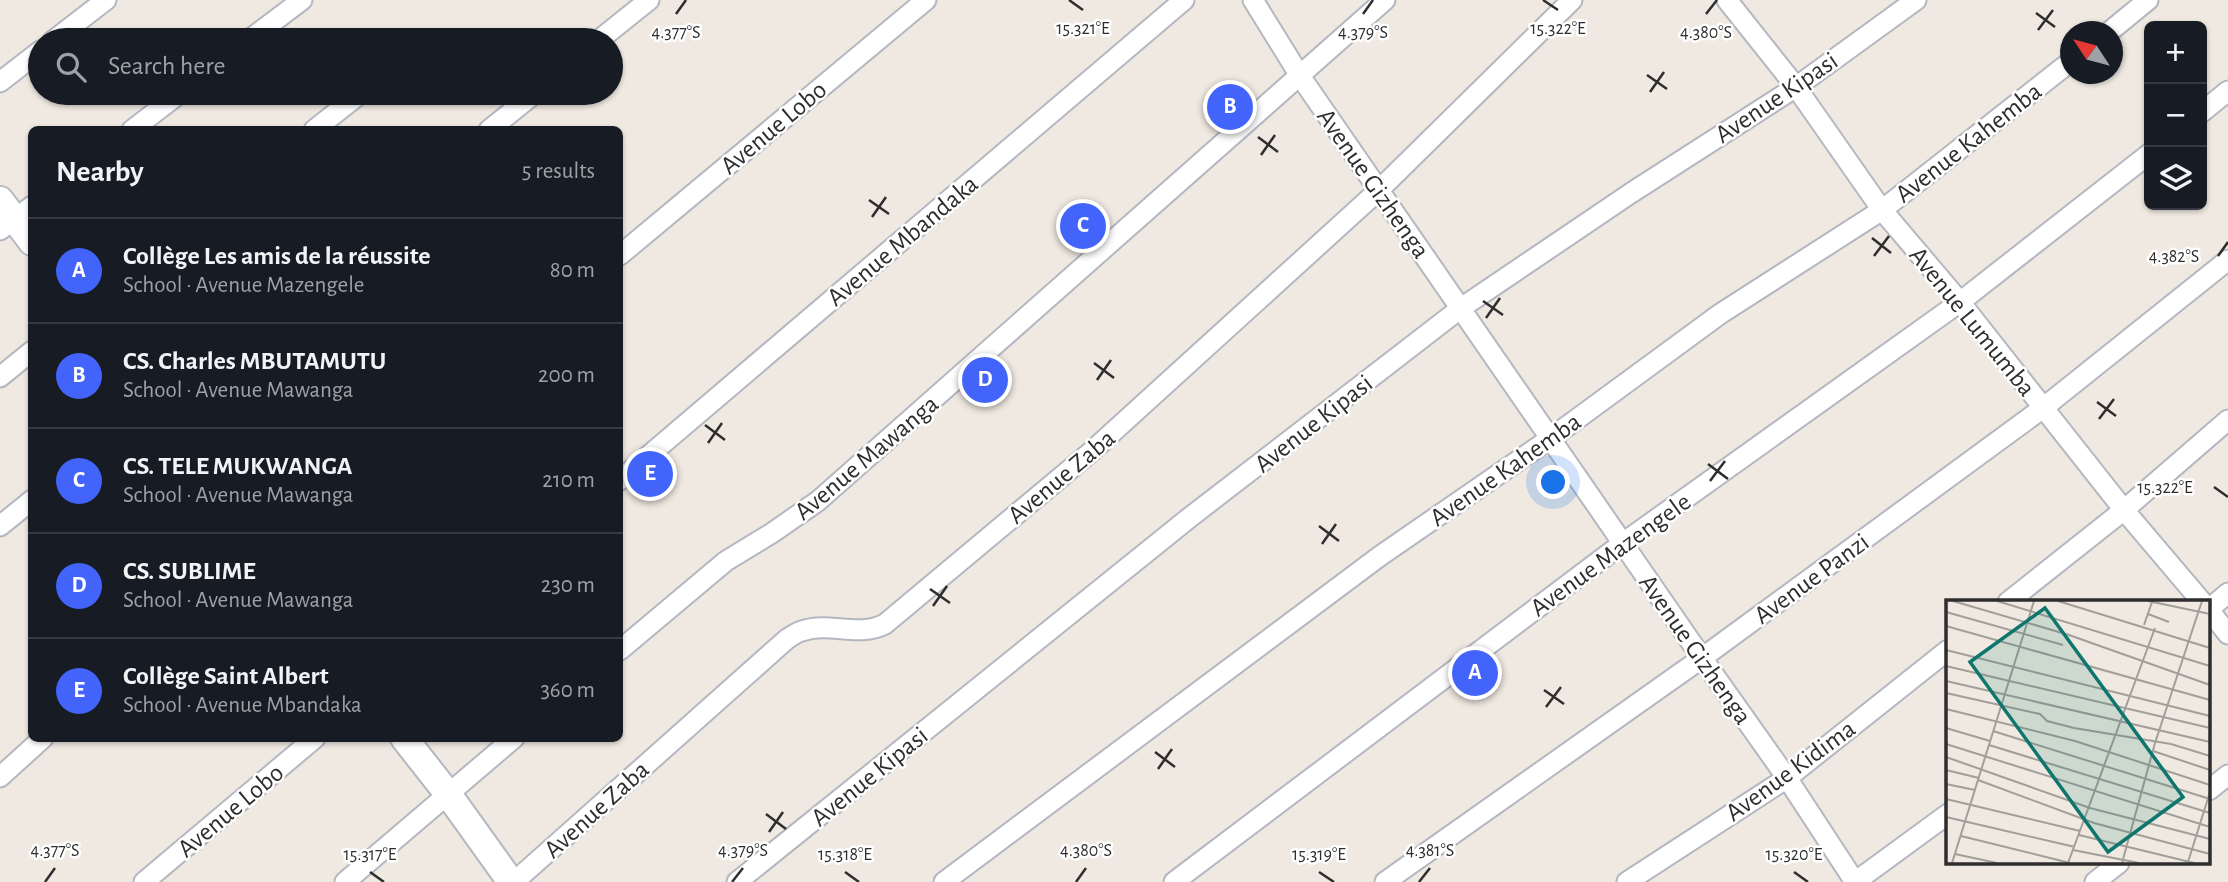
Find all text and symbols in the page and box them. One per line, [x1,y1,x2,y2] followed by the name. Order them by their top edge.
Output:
[1056,20,1110,38] text: 15.321°E
[1530,20,1586,38] text: 15.322°E
[2060,21,2123,84] north arrow
[2144,21,2207,210] map controls
[2144,21,2207,84] button: +
[652,24,700,42] text: 4.377°S
[1338,24,1388,42] text: 4.379°S
[1680,24,1732,42] text: 4.380°S
[28,28,623,105] search box
[1711,47,1843,148] street label: Avenue Kipasi
[52,48,90,86] icon: search
[108,53,226,79] text: Search here
[716,76,832,179] street label: Avenue Lobo
[1891,78,2047,208] street label: Avenue Kahemba
[1207,81,1253,133] pin: B
[2144,84,2207,147] button: −
[1312,104,1434,263] street label: Avenue Gizhenga
[2144,147,2207,210] button: layers
[56,157,144,187] text: Nearby
[522,160,595,183] text: 5 results
[822,170,983,311] street label: Avenue Mbandaka
[1060,200,1106,252] pin: C
[1904,242,2040,401] street label: Avenue Lumumba
[123,243,431,269] text: Collège Les amis de la réussite
[2149,248,2199,266] text: 4.382°S
[72,259,86,282] text: A
[550,259,595,282] text: 80 m
[123,274,364,297] text: School · Avenue Mazengele
[123,348,386,374] text: CS. Charles MBUTAMUTU
[962,354,1008,406] pin: D
[72,364,86,387] text: B
[538,364,595,387] text: 200 m
[1250,370,1377,478] street label: Avenue Kipasi
[123,379,353,402] text: School · Avenue Mawanga
[790,390,943,525] street label: Avenue Mawanga
[1425,408,1586,531] street label: Avenue Kahemba
[1003,425,1120,529] street label: Avenue Zaba
[627,448,673,500] pin: E
[123,453,352,479] text: CS. TELE MUKWANGA
[1536,465,1570,499] your location
[73,469,85,492] text: C
[542,469,595,492] text: 210 m
[2137,479,2193,497] text: 15.322°E
[123,484,353,507] text: School · Avenue Mawanga
[1526,488,1696,622] street label: Avenue Mazengele
[1749,529,1874,629] street label: Avenue Panzi
[123,558,256,584] text: CS. SUBLIME
[1634,570,1756,729] street label: Avenue Gizhenga
[71,574,87,597] text: D
[541,574,595,597] text: 230 m
[123,589,353,612] text: School · Avenue Mawanga
[1946,600,2210,864] inset map
[1452,647,1498,699] pin: A
[123,663,328,689] text: Collège Saint Albert
[73,679,85,702] text: E
[540,679,595,702] text: 360 m
[123,694,362,717] text: School · Avenue Mbandaka
[1721,715,1860,826] street label: Avenue Kidima
[806,722,933,831] street label: Avenue Kipasi
[539,756,654,863] street label: Avenue Zaba
[173,759,289,862] street label: Avenue Lobo
[31,842,79,860] text: 4.377°S
[718,842,768,860] text: 4.379°S
[1060,842,1112,860] text: 4.380°S
[1406,842,1454,860] text: 4.381°S
[344,846,397,864] text: 15.317°E
[818,846,872,864] text: 15.318°E
[1292,846,1346,864] text: 15.319°E
[1766,846,1823,864] text: 15.320°E

